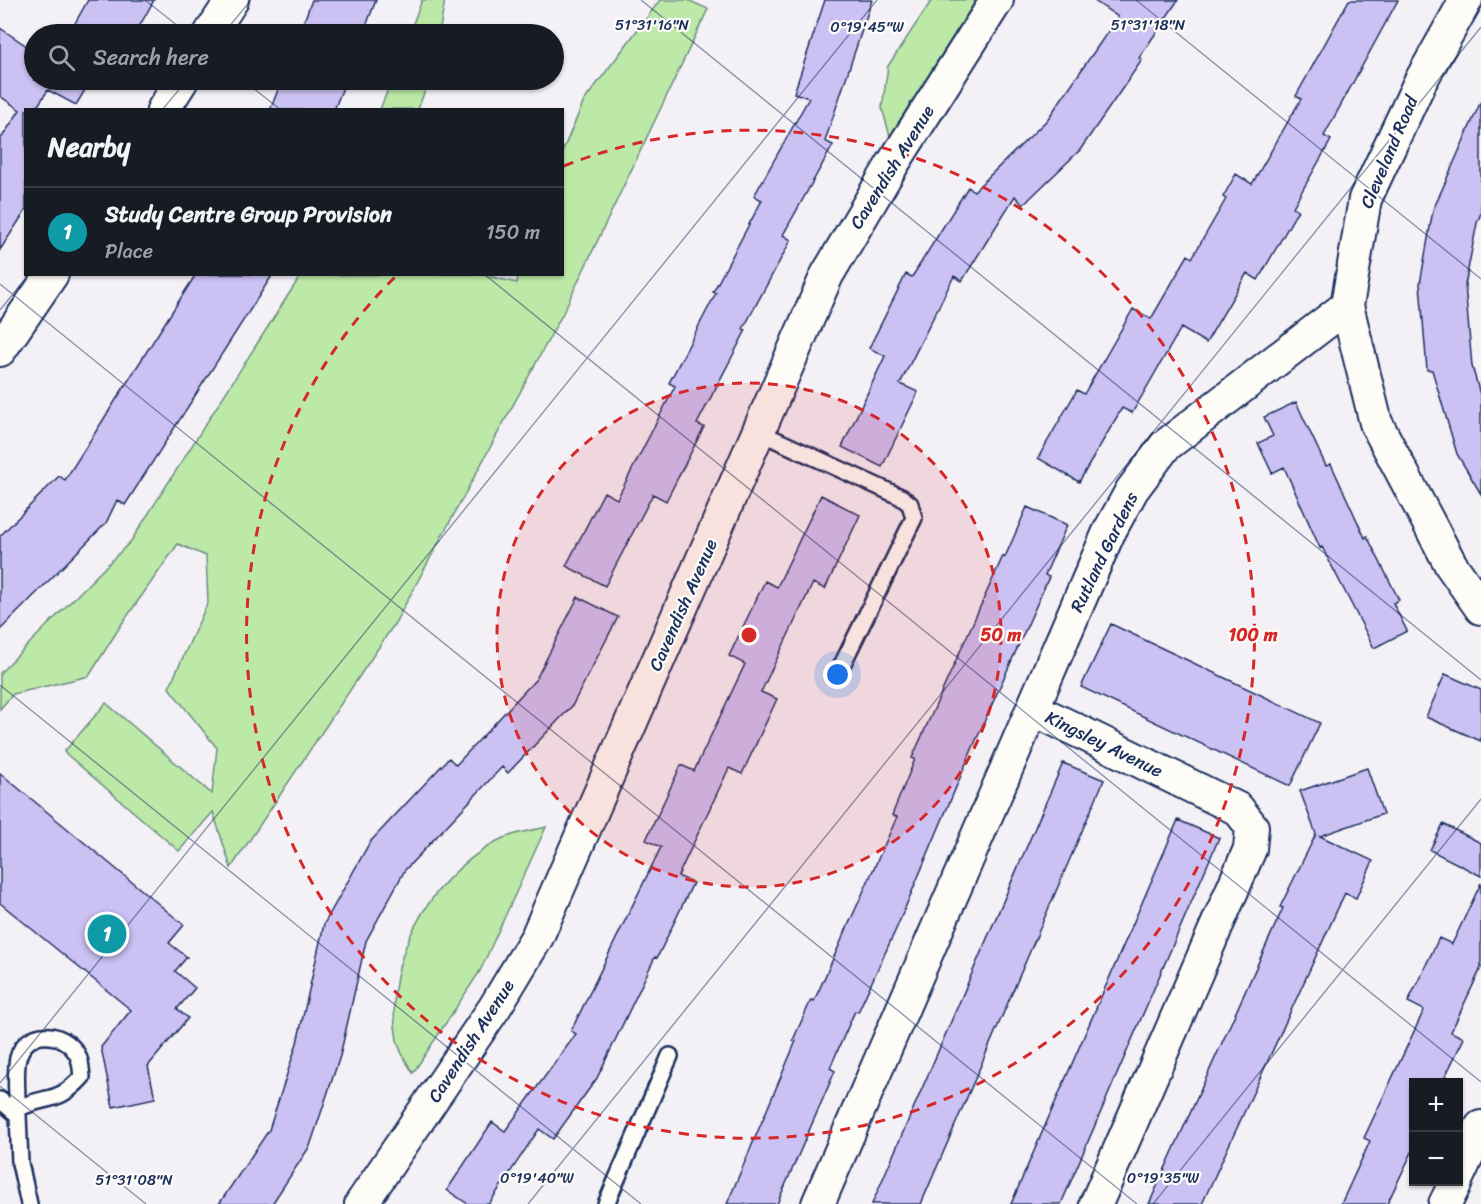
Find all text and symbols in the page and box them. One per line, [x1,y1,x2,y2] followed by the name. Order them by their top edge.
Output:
[615,12,690,38] text: 51°31'16"N
[1111,12,1186,38] text: 51°31'18"N
[830,14,904,40] text: 0°19'45"W
[24,24,564,90] search box
[93,38,209,77] text: Search here
[45,41,78,74] icon: search
[1351,89,1428,213] street label: Cleveland Road
[841,98,943,236] street label: Cavendish Avenue
[48,124,130,170] text: Nearby
[105,195,392,234] text: Study Centre Group Provision
[63,215,72,250] text: 1
[486,215,540,250] text: 150 m
[105,234,153,269] text: Place
[1061,486,1147,618] street label: Rutland Gardens
[640,533,727,676] street label: Cavendish Avenue
[981,619,1022,651] text: 50 m
[1229,619,1278,651] text: 100 m
[739,625,759,645] centre of rings
[823,660,852,689] your location
[1039,702,1169,786] street label: Kingsley Avenue
[88,912,126,956] pin: 1
[419,973,523,1109] street label: Cavendish Avenue
[1409,1078,1463,1186] map controls
[1409,1078,1463,1132] button: +
[1409,1132,1463,1186] button: −
[500,1165,574,1191] text: 0°19'40"W
[1127,1165,1200,1191] text: 0°19'35"W
[95,1167,173,1193] text: 51°31'08"N

